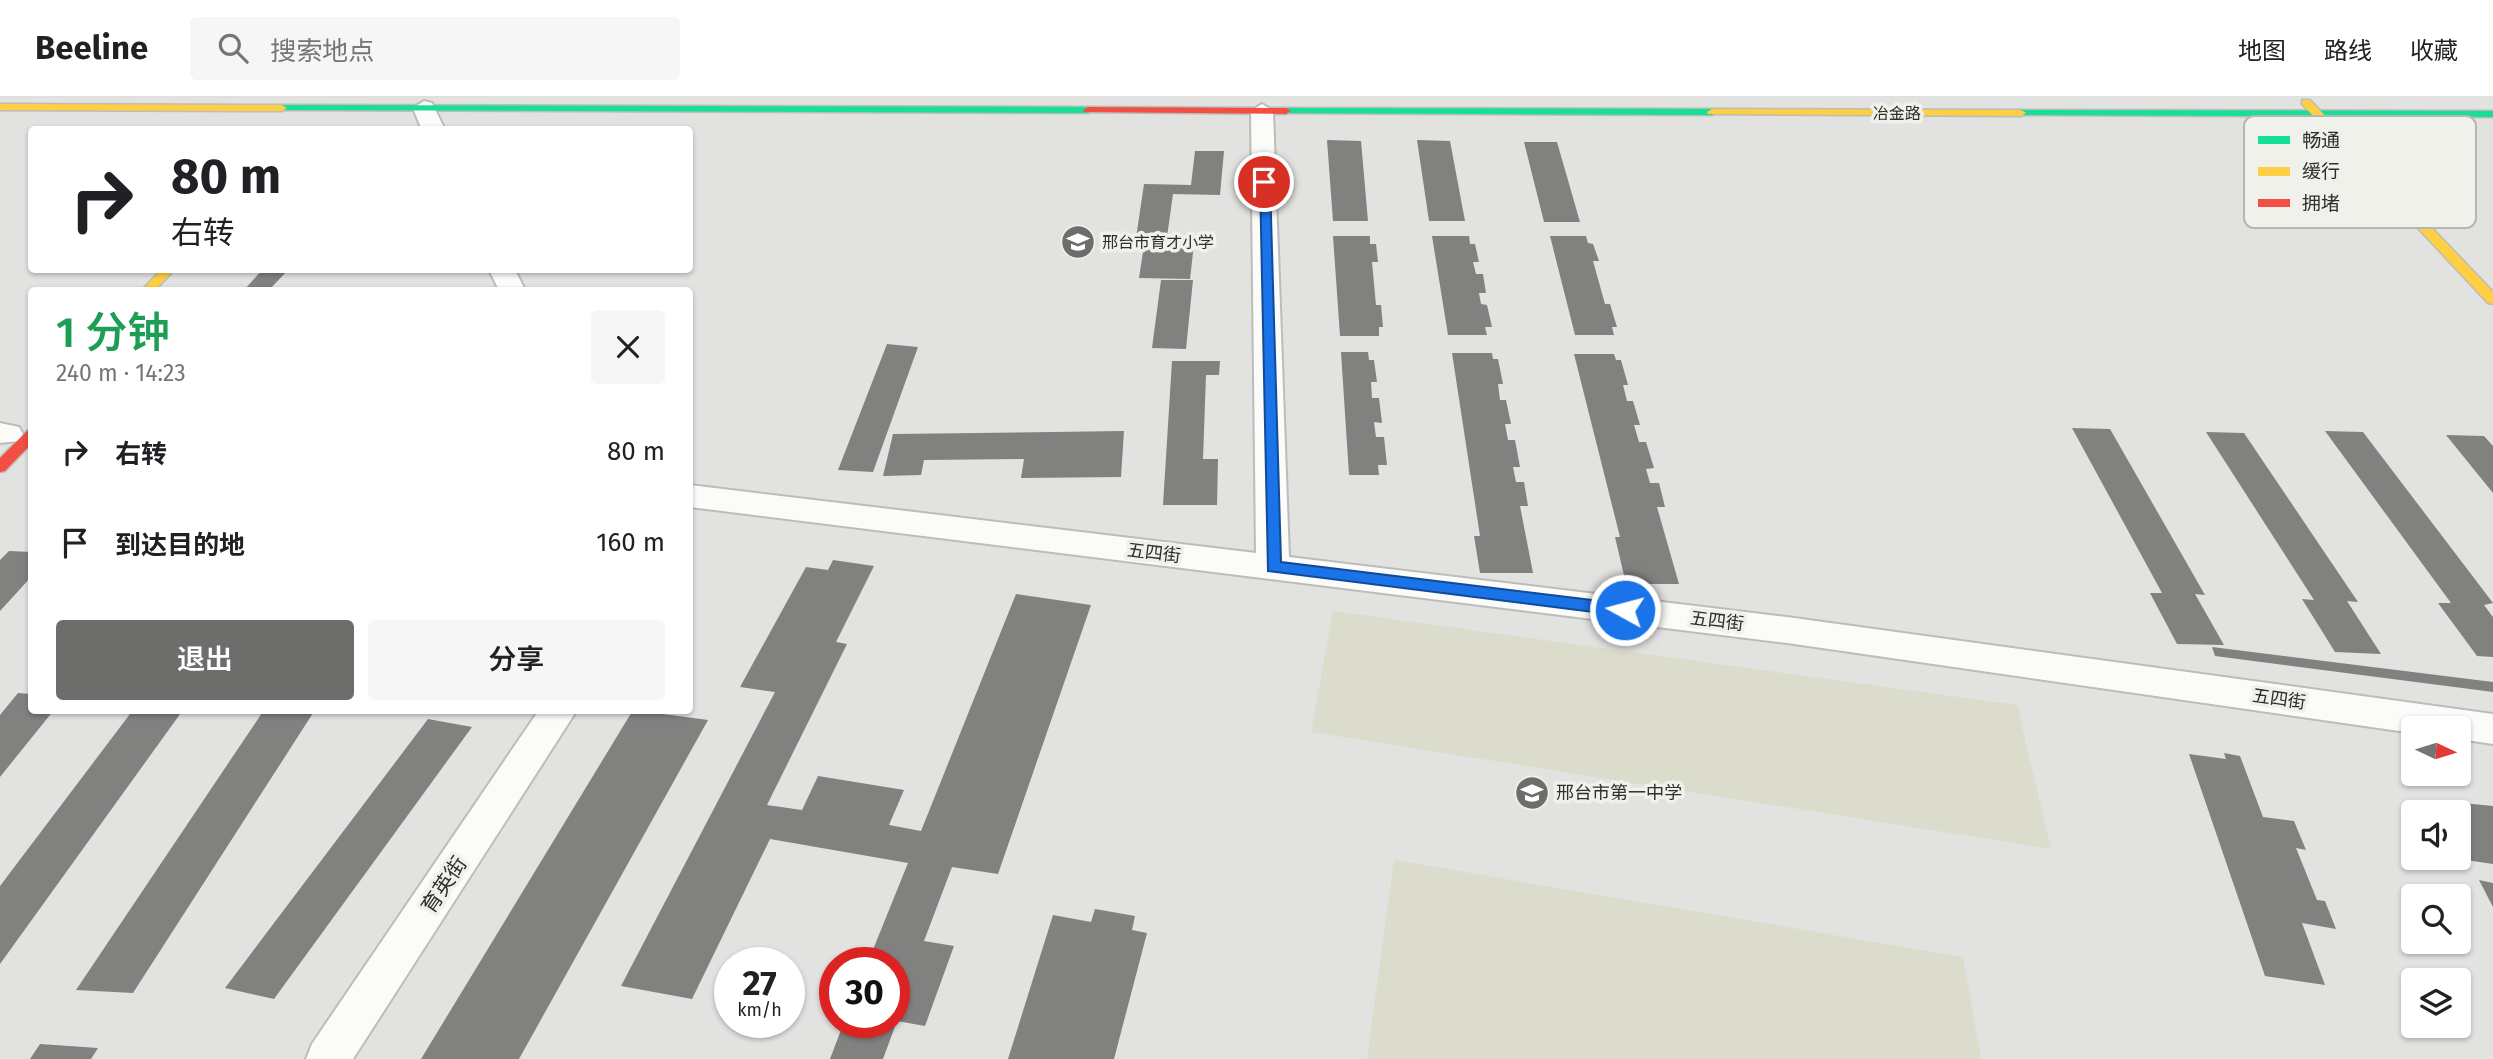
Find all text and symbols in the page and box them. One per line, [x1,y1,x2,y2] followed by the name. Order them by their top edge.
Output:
[190,17,680,80] search box
[35,28,148,68] text: Beeline
[214,29,252,67] icon: search
[270,36,374,67] text: 搜索地点
[2238,37,2286,65] text: 地图
[2324,37,2372,65] text: 路线
[2410,37,2458,65] text: 收藏
[1873,104,1921,123] street label: 冶金路
[2244,116,2476,228] legend
[2302,129,2340,152] text: 畅通
[171,147,281,206] text: 80 m
[1234,152,1294,212] pin
[56,154,147,245] icon: right
[2302,160,2340,183] text: 缓行
[1245,163,1283,201] icon: arrive
[2302,192,2340,215] text: 拥堵
[171,214,235,252] text: 右转
[1059,223,1097,261] school or university icon: 邢台市育才小学
[1102,233,1214,252] place label: 邢台市育才小学
[56,308,169,358] text: 1 分钟
[591,310,665,384] button: close
[56,359,186,387] text: 240 m · 14:23
[56,433,94,471] icon: right
[607,436,665,467] text: 80 m
[115,439,167,470] text: 右转
[56,524,94,562] icon: arrive
[596,527,665,558] text: 160 m
[115,530,245,561] text: 到达目的地
[1126,539,1182,567] street label: 五四街
[1588,573,1662,647] position arrow
[1689,607,1745,635] street label: 五四街
[56,620,354,700] button: 退出
[368,620,665,700] button: 分享
[2251,684,2307,714] street label: 五四街
[2401,716,2471,786] north arrow
[2401,716,2471,1038] map controls
[1513,774,1551,812] school or university icon: 邢台市第一中学
[1556,782,1682,804] place label: 邢台市第一中学
[2401,800,2471,870] button: sound
[416,852,472,918] street label: 育英街
[2401,884,2471,954] button: search
[819,947,910,1038] speed limit sign: 30
[742,962,777,1004] text: 27
[2401,968,2471,1038] button: layers
[737,999,782,1021] text: km/h

